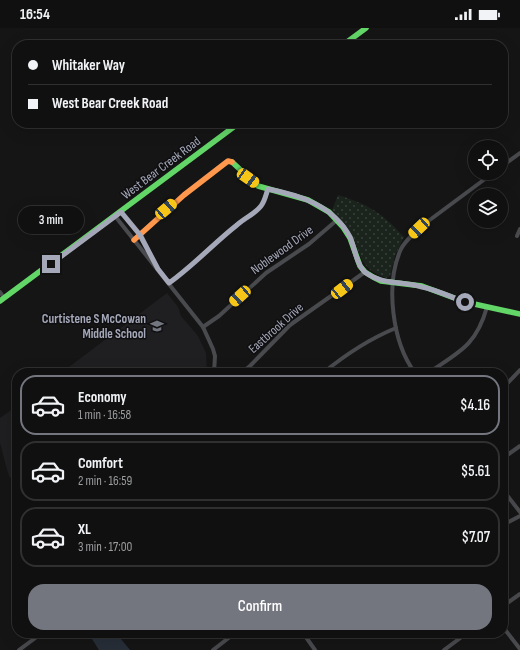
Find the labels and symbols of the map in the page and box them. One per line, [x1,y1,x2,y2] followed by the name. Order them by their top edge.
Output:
[118,133,204,203] street label: West Bear Creek Road
[235,166,261,190] car
[153,197,179,221] car
[18,206,84,234] callout: 3 min
[406,215,432,241] car
[248,222,316,278] street label: Noblewood Drive
[42,255,60,273] route end
[329,277,355,301] car
[227,284,253,308] car
[456,293,474,311] route start
[245,299,307,357] street label: Eastbrook Drive
[42,311,146,342] place label: Curtistene S McCowan Middle School
[149,318,165,334] school or university icon: Curtistene S McCowan Middle School

